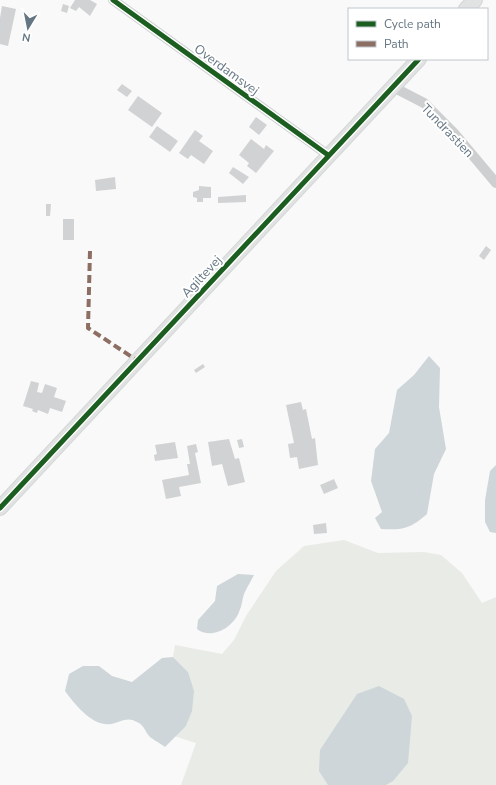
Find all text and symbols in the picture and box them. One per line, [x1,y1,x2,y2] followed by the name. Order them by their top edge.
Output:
[8,8,48,48] north arrow
[348,8,488,60] legend
[384,16,441,32] text: Cycle path
[21,29,32,45] text: N
[384,36,409,52] text: Path
[190,40,263,100] street label: Overdamsvej
[417,100,478,162] street label: Tundrastien
[178,252,226,302] street label: Agiltevej

